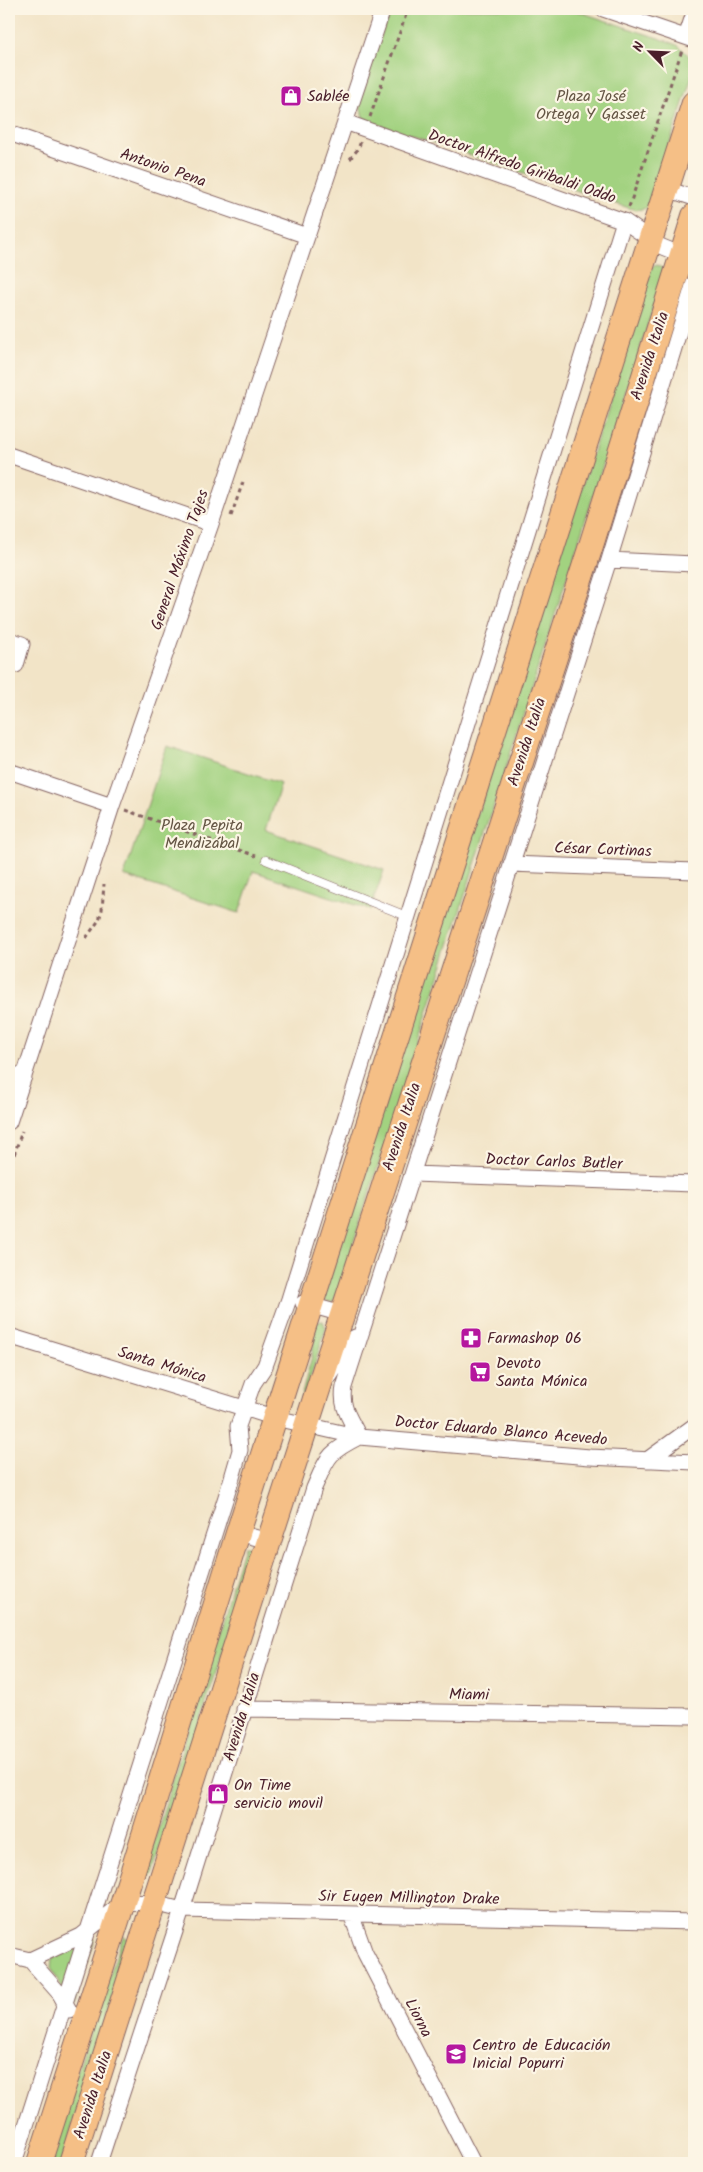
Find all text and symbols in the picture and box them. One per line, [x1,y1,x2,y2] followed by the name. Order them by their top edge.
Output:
[626,28,676,78] north arrow
[627,38,651,56] text: N
[279,84,303,108] shop icon: Sablée
[307,84,350,109] place label: Sablée
[536,84,647,127] park label: Plaza José Ortega Y Gasset
[425,123,619,211] street label: Doctor Alfredo Giribaldi Oddo
[117,142,209,194] street label: Antonio Pena
[624,308,676,404] street label: Avenida Italia
[144,486,216,634] street label: General Máximo Tajes
[501,694,553,790] street label: Avenida Italia
[161,813,243,856] park label: Plaza Pepita Mendizábal
[554,836,652,864] street label: César Cortinas
[376,1079,428,1175] street label: Avenida Italia
[485,1147,625,1177] street label: Doctor Carlos Butler
[459,1326,483,1350] pharmacy icon: Farmashop 06
[487,1326,582,1351] place label: Farmashop 06
[115,1340,209,1390] street label: Santa Mónica
[496,1351,587,1394] place label: Devoto Santa Mónica
[468,1360,492,1384] supermarket icon: Devoto Santa Mónica
[394,1409,608,1453] street label: Doctor Eduardo Blanco Acevedo
[217,1669,267,1765] street label: Avenida Italia
[449,1682,491,1708] street label: Miami
[234,1773,323,1816] place label: On Time servicio movil
[206,1782,230,1806] shop icon: On Time servicio movil
[318,1884,500,1912] street label: Sir Eugen Millington Drake
[398,1994,438,2042] street label: Liorna
[472,2033,610,2076] place label: Centro de Educación Inicial Popurri
[444,2042,468,2066] school or university icon: Centro de Educación Inicial Popurri
[67,2047,119,2143] street label: Avenida Italia

